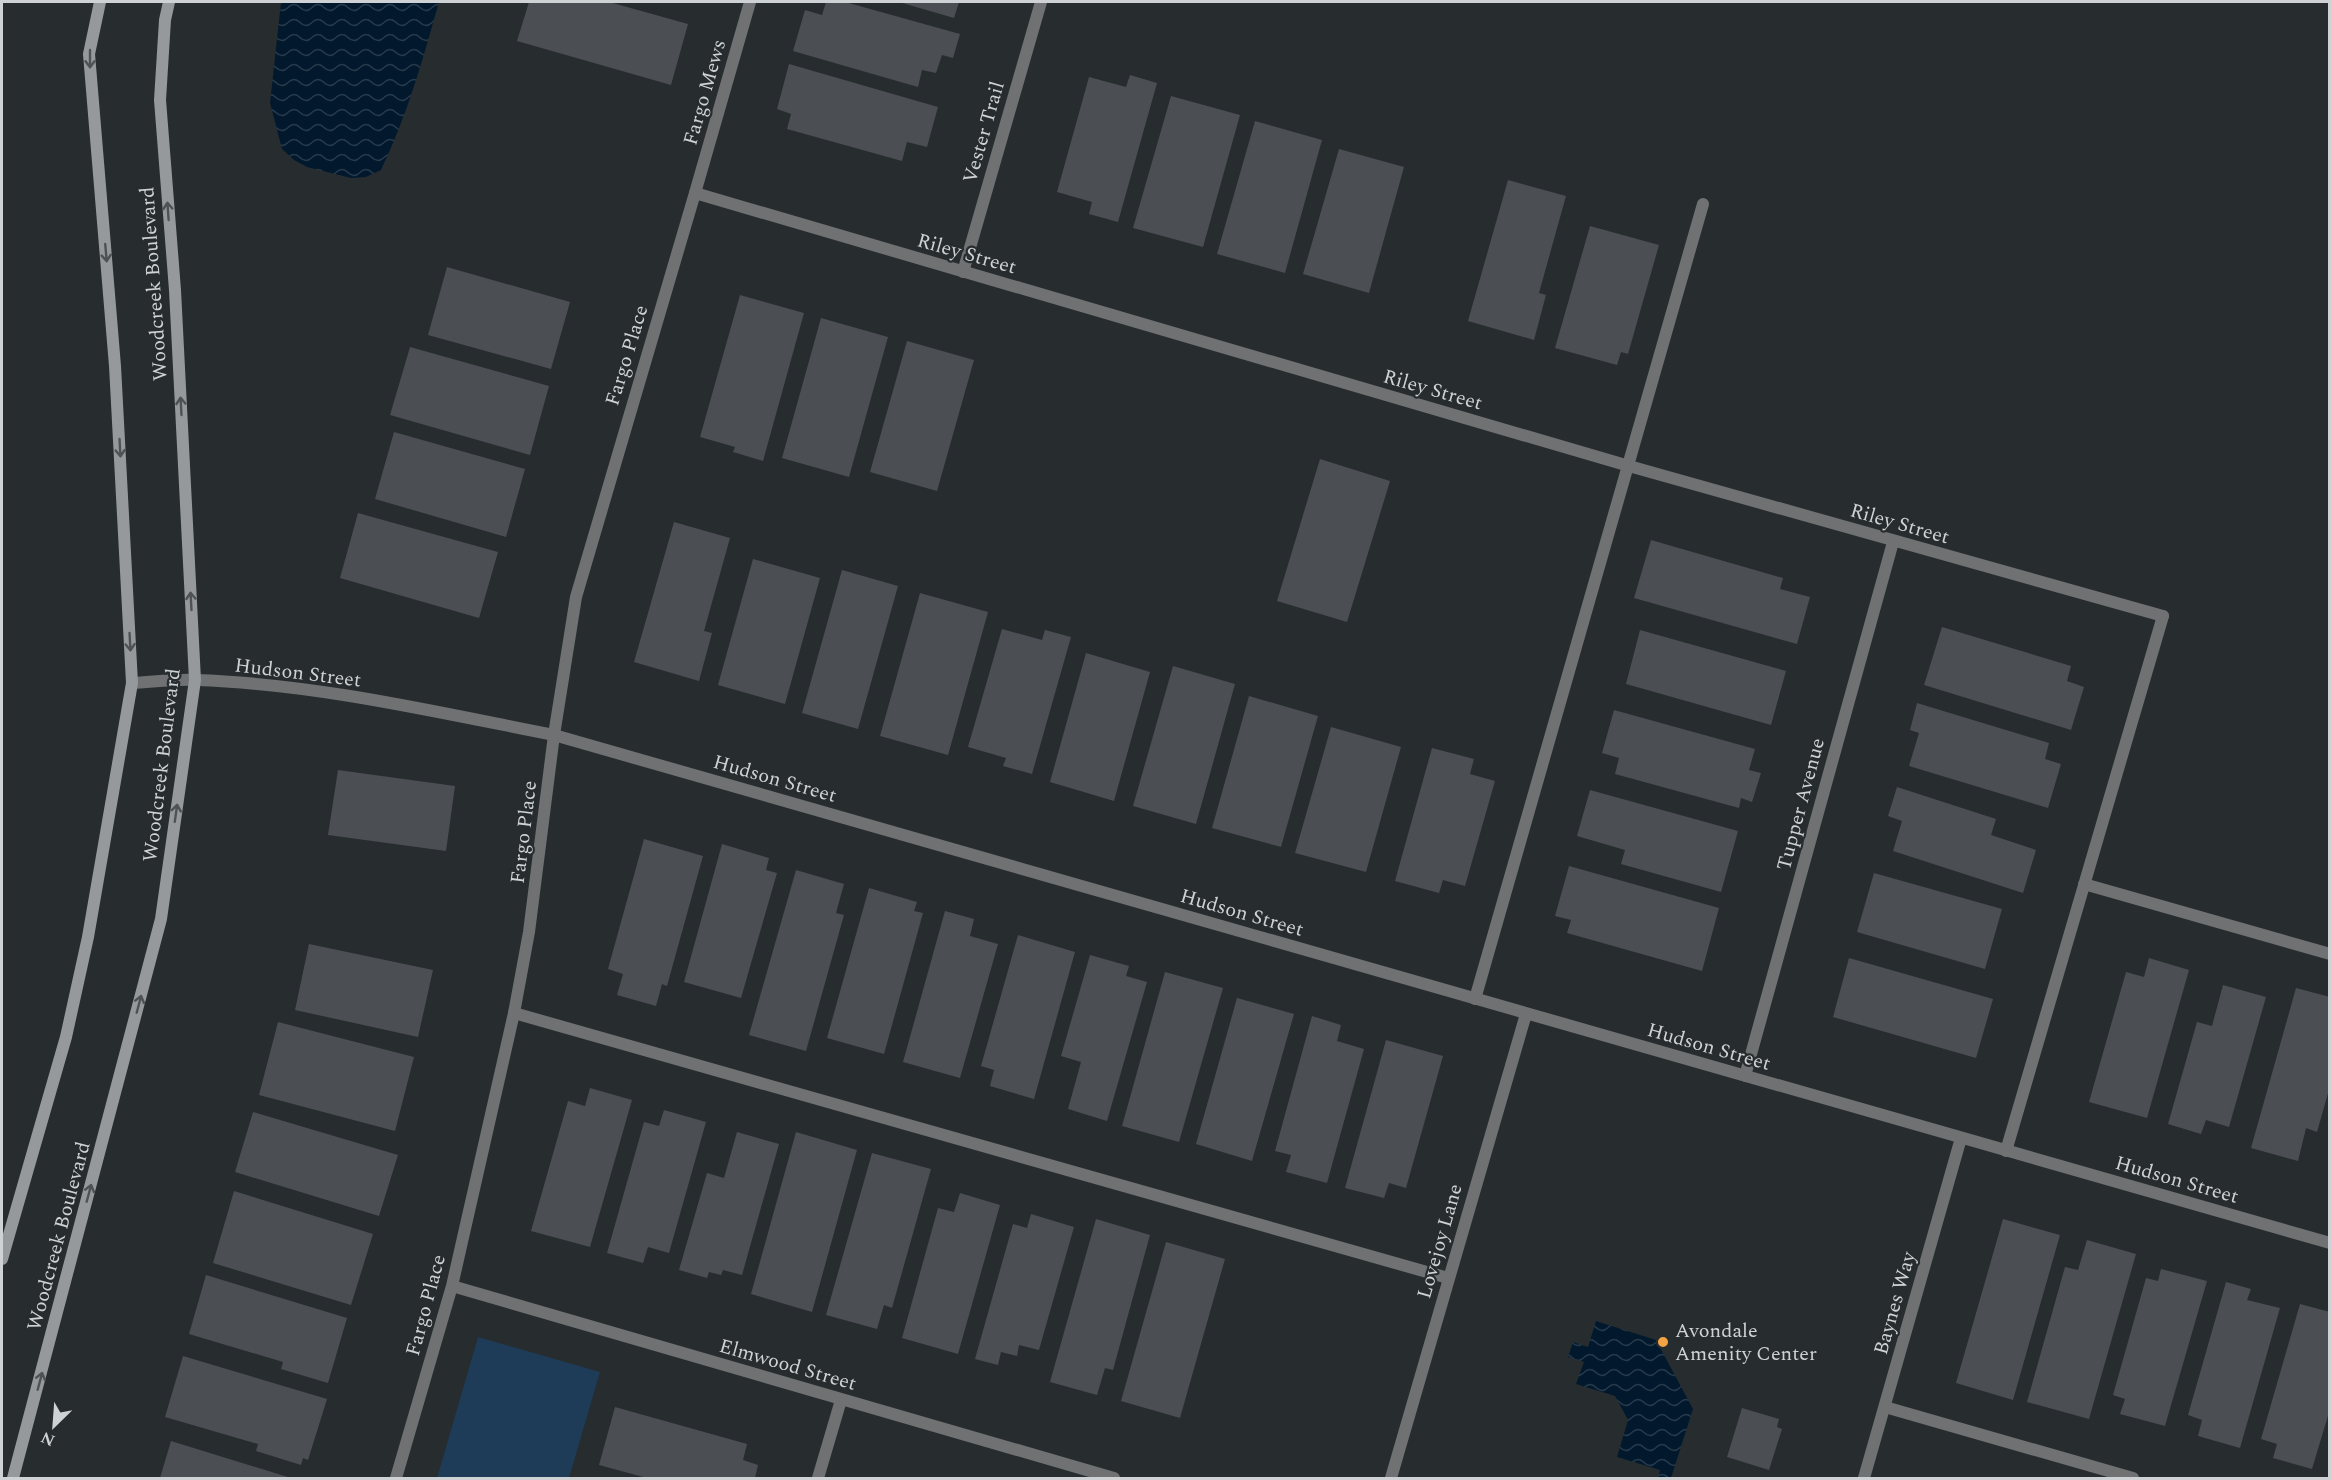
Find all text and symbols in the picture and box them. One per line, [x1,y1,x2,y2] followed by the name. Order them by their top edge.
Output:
[676,36,734,149] street label: Fargo Mews
[84,49,96,68] one-way arrow
[955,78,1013,187] street label: Vester Trail
[132,186,176,382] street label: Woodcreek Boulevard
[163,202,174,222] one-way arrow
[914,225,1020,282] street label: Riley Street
[101,243,112,263] one-way arrow
[597,301,656,409] street label: Fargo Place
[1380,361,1486,418] street label: Riley Street
[175,396,186,416] one-way arrow
[114,437,125,457] one-way arrow
[1847,495,1953,552] street label: Riley Street
[185,591,196,611] one-way arrow
[125,632,136,652] one-way arrow
[233,650,363,696] street label: Hudson Street
[135,667,189,864] street label: Woodcreek Boulevard
[1769,735,1833,874] street label: Tupper Avenue
[709,747,840,811] street label: Hudson Street
[503,779,545,885] street label: Fargo Place
[171,804,182,824] one-way arrow
[1176,881,1307,945] street label: Hudson Street
[134,995,145,1014] one-way arrow
[1643,1015,1774,1079] street label: Hudson Street
[19,1138,99,1334] street label: Woodcreek Boulevard
[2111,1148,2242,1212] street label: Hudson Street
[1409,1180,1471,1302] street label: Lovejoy Lane
[84,1184,96,1203] one-way arrow
[1866,1247,1924,1358] street label: Baynes Way
[398,1251,454,1359] street label: Fargo Place
[1675,1316,1817,1369] place label: Avondale Amenity Center
[716,1331,860,1399] street label: Elmwood Street
[1656,1335,1670,1349] marker: Avondale Amenity Center
[34,1372,46,1391] one-way arrow
[24,1396,84,1456] north arrow
[37,1425,59,1452] text: N

